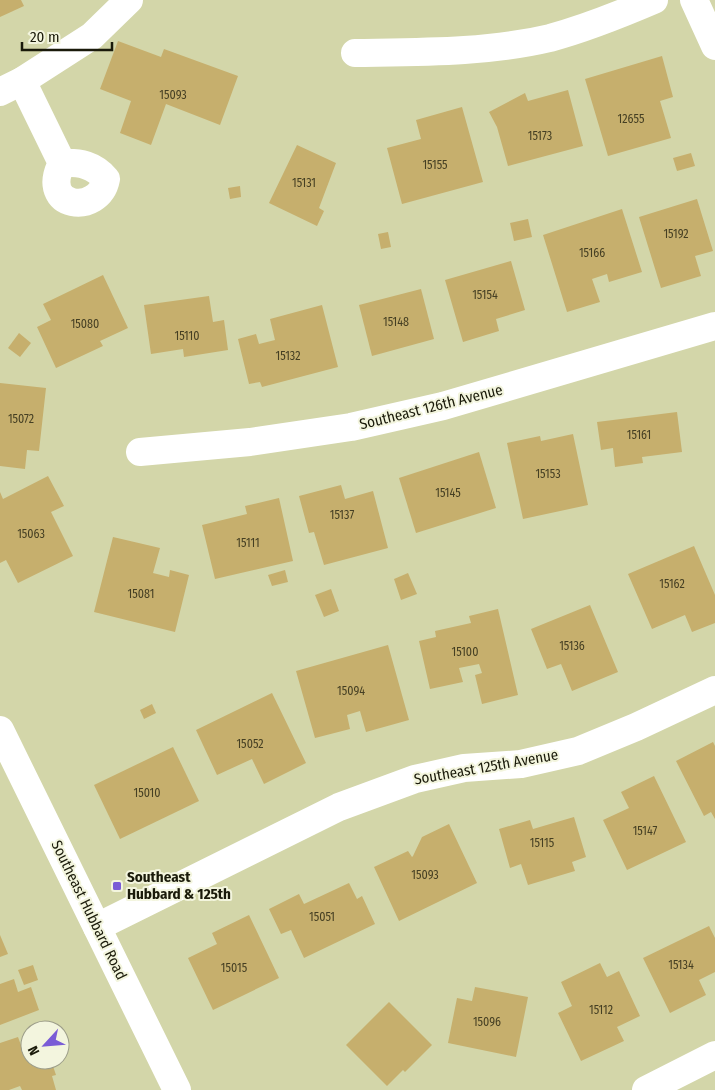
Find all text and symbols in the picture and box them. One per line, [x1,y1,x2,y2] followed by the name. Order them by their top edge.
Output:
[22,20,112,52] scale bar
[30,28,60,46] text: 20 m
[159,88,187,102] house number: 15093
[618,112,645,126] house number: 12655
[528,129,552,143] house number: 15173
[422,158,448,172] house number: 15155
[292,176,316,190] house number: 15131
[663,227,689,241] house number: 15192
[579,246,605,260] house number: 15166
[472,288,498,302] house number: 15154
[383,315,409,329] house number: 15148
[71,317,99,331] house number: 15080
[174,329,200,343] house number: 15110
[276,349,300,363] house number: 15132
[358,381,504,433] street label: Southeast 126th Avenue
[8,412,34,426] house number: 15072
[627,428,651,442] house number: 15161
[535,467,561,481] house number: 15153
[435,486,461,500] house number: 15145
[330,508,354,522] house number: 15137
[17,527,45,541] house number: 15063
[236,536,260,550] house number: 15111
[659,577,685,591] house number: 15162
[128,587,154,601] house number: 15081
[559,639,585,653] house number: 15136
[452,645,478,659] house number: 15100
[337,684,365,698] house number: 15094
[236,737,264,751] house number: 15052
[413,745,559,789] street label: Southeast 125th Avenue
[133,786,161,800] house number: 15010
[633,824,657,838] house number: 15147
[530,836,555,850] house number: 15115
[47,837,131,983] street label: Southeast Hubbard Road
[127,868,231,903] place label: Southeast Hubbard & 125th
[411,868,439,882] house number: 15093
[111,880,123,892] marker: Southeast Hubbard & 125th
[309,910,335,924] house number: 15051
[668,958,694,972] house number: 15134
[221,961,248,975] house number: 15015
[589,1003,613,1017] house number: 15112
[473,1015,501,1029] house number: 15096
[20,1020,70,1070] north arrow
[24,1043,43,1058] text: N

